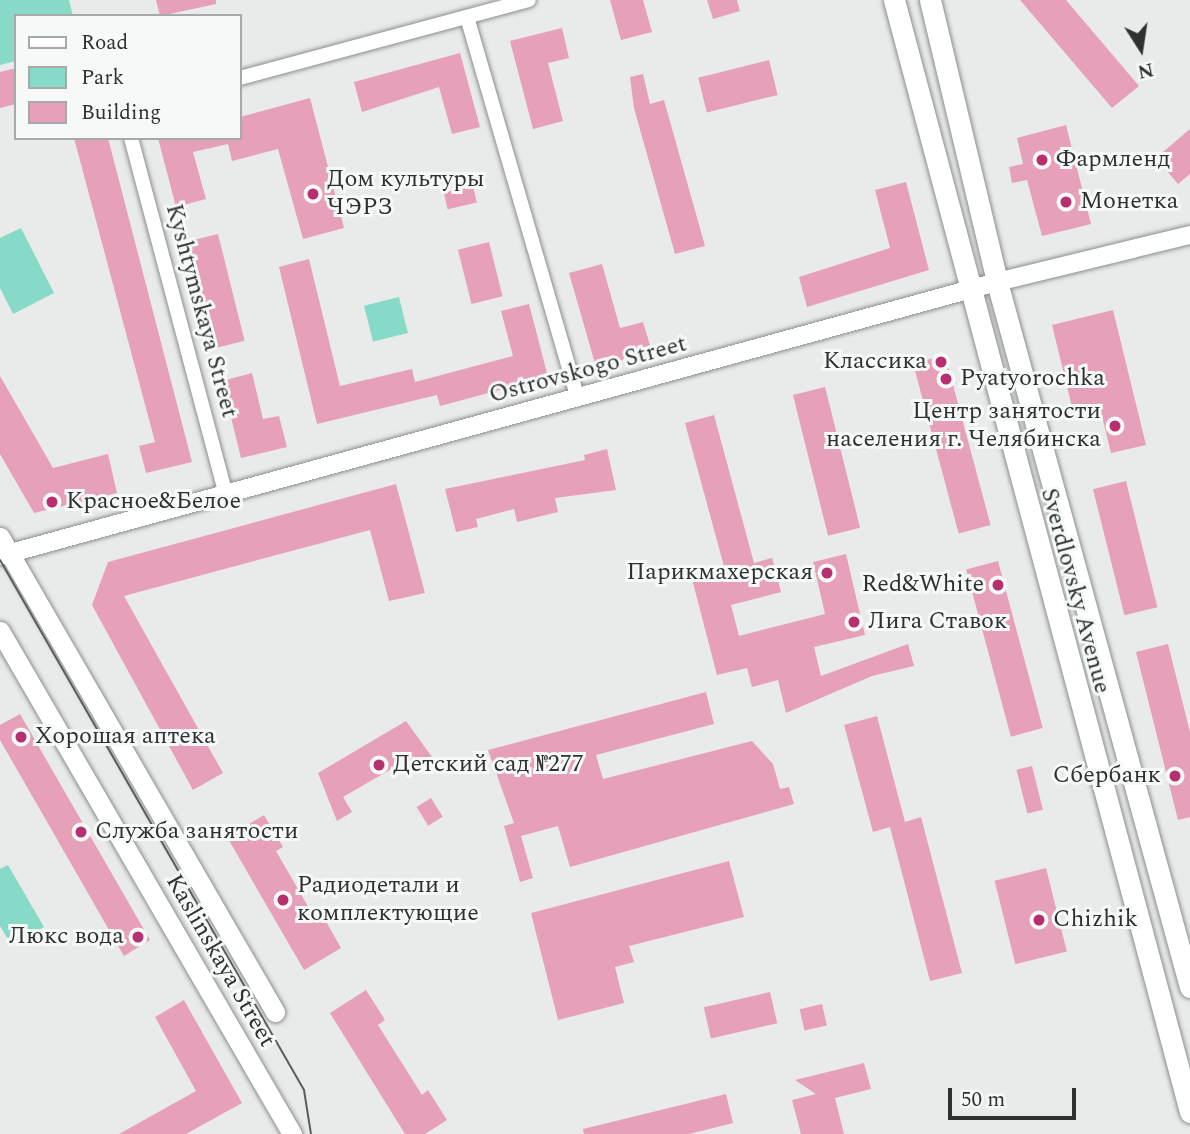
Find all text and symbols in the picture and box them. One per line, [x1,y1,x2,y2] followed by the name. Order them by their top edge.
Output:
[14,14,242,140] legend
[1106,14,1176,84] north arrow
[81,27,128,59] text: Road
[1135,54,1156,86] text: N
[81,62,124,94] text: Park
[81,97,161,129] text: Building
[1056,146,1170,174] place label: Фармленд
[1034,152,1050,168] marker: Фармленд
[327,166,484,222] place label: Дом культуры ЧЭРЗ
[305,186,321,202] marker: Дом культуры ЧЭРЗ
[1080,188,1178,216] place label: Монетка
[1058,194,1074,210] marker: Монетка
[159,201,243,421] street label: Kyshtymskaya Street
[486,330,690,410] street label: Ostrovskogo Street
[823,348,927,376] place label: Классика
[933,354,949,370] marker: Классика
[960,365,1105,393] place label: Pyatyorochka
[938,371,954,387] marker: Pyatyorochka
[826,398,1101,454] place label: Центр занятости населения г. Челябинска
[1107,418,1123,434] marker: Центр занятости населения г. Челябинска
[1034,485,1116,697] street label: Sverdlovsky Avenue
[66,488,241,516] place label: Красное&Белое
[44,494,60,510] marker: Красное&Белое
[626,559,813,587] place label: Парикмахерская
[819,565,835,581] marker: Парикмахерская
[861,571,984,599] place label: Red&White
[990,577,1006,593] marker: Red&White
[868,608,1007,636] place label: Лига Ставок
[846,614,862,630] marker: Лига Ставок
[35,723,216,751] place label: Хорошая аптека
[13,729,29,745] marker: Хорошая аптека
[393,751,584,779] place label: Детский сад №277
[371,757,387,773] marker: Детский сад №277
[1053,762,1161,790] place label: Сбербанк
[1167,768,1183,784] marker: Сбербанк
[95,818,298,846] place label: Служба занятости
[73,824,89,840] marker: Служба занятости
[159,870,281,1052] street label: Kaslinskaya Street
[297,872,479,928] place label: Радиодетали и комплектующие
[275,892,291,908] marker: Радиодетали и комплектующие
[1053,906,1138,934] place label: Chizhik
[1031,912,1047,928] marker: Chizhik
[9,923,124,951] place label: Люкс вода
[130,929,146,945] marker: Люкс вода
[952,1074,1080,1118] scale bar
[961,1084,1005,1116] text: 50 m

